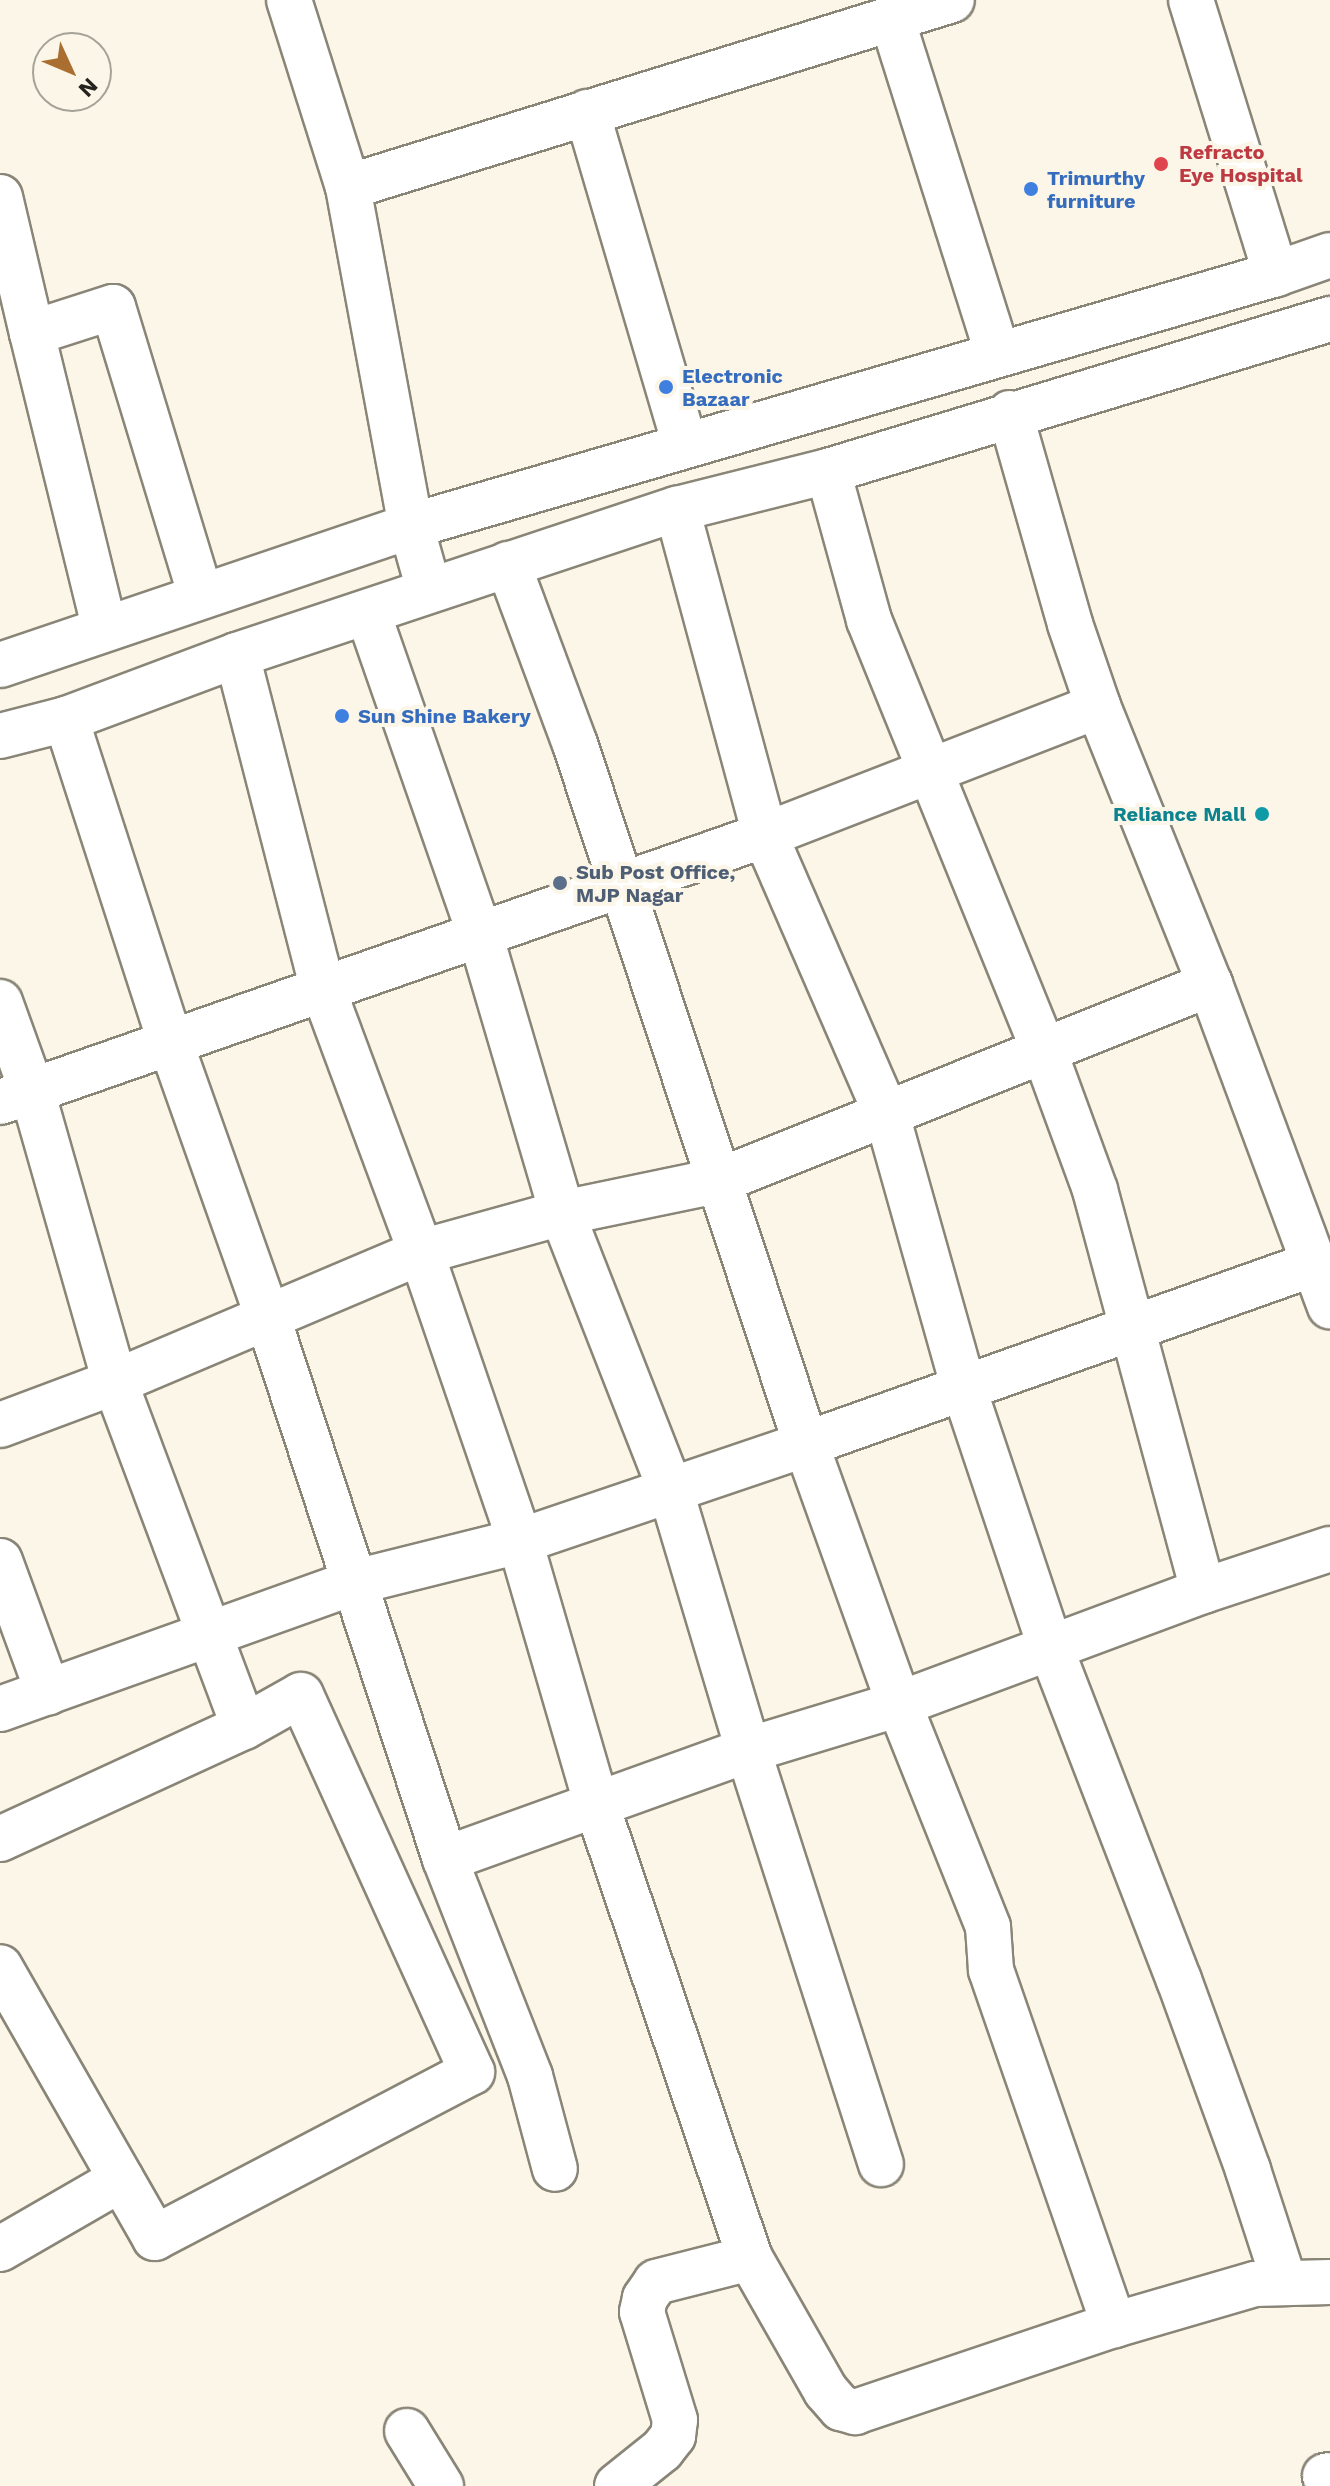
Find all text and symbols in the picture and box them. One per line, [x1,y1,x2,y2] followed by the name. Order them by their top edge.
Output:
[32,32,112,112] north arrow
[74,73,103,102] text: N
[1179,140,1303,187] place label: Refracto Eye Hospital
[1150,153,1172,175] marker: Refracto Eye Hospital
[1047,166,1145,213] place label: Trimurthy furniture
[1022,180,1040,198] marker: Trimurthy furniture
[682,364,783,411] place label: Electronic Bazaar
[657,378,675,396] marker: Electronic Bazaar
[358,704,531,728] place label: Sun Shine Bakery
[333,707,351,725] marker: Sun Shine Bakery
[1113,802,1246,826] place label: Reliance Mall
[1253,805,1271,823] marker: Reliance Mall
[576,860,735,907] place label: Sub Post Office, MJP Nagar
[551,874,569,892] marker: Sub Post Office, MJP Nagar

